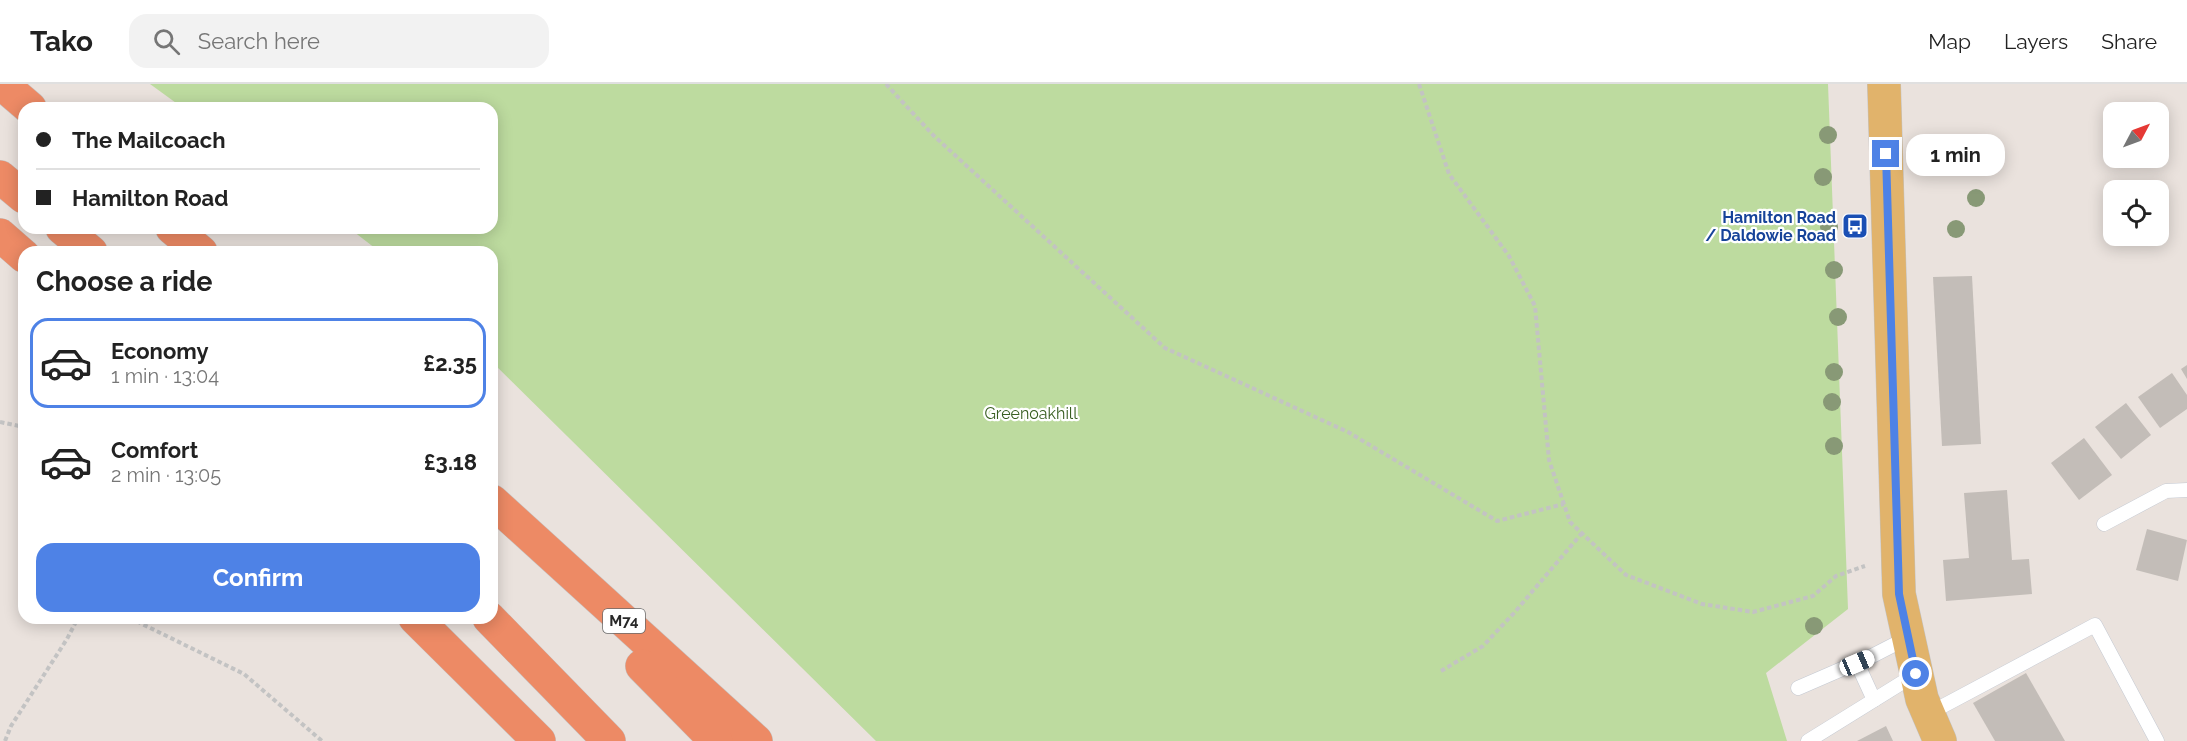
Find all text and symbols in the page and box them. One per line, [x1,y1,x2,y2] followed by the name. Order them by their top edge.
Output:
[129,14,549,68] search box
[30,25,93,58] text: Tako
[150,25,183,58] icon: search
[198,28,320,54] text: Search here
[1928,29,1971,54] text: Map
[2004,29,2068,54] text: Layers
[2101,29,2157,54] text: Share
[2103,102,2169,168] north arrow
[2103,102,2169,246] map controls
[72,127,225,153] text: The Mailcoach
[1907,133,2006,175] callout: 1 min
[1872,140,1899,167] route end
[1930,143,1981,167] text: 1 min
[2103,180,2169,246] button: locate
[72,185,228,211] text: Hamilton Road
[1705,208,1836,245] place label: Hamilton Road / Daldowie Road
[1840,211,1870,241] bus stop icon: Hamilton Road / Daldowie Road
[36,266,212,297] text: Choose a ride
[39,336,93,390] icon: car
[111,338,209,364] text: Economy
[423,350,477,376] text: £2.35
[111,364,219,388] text: 1 min · 13:04
[984,404,1078,423] park label: Greenoakhill
[39,435,93,489] icon: car
[111,437,198,463] text: Comfort
[424,449,477,475] text: £3.18
[111,463,221,487] text: 2 min · 13:05
[36,543,480,612] button: Confirm
[603,609,645,633] road number: M74
[1837,648,1877,678] car
[1902,660,1929,687] route start

